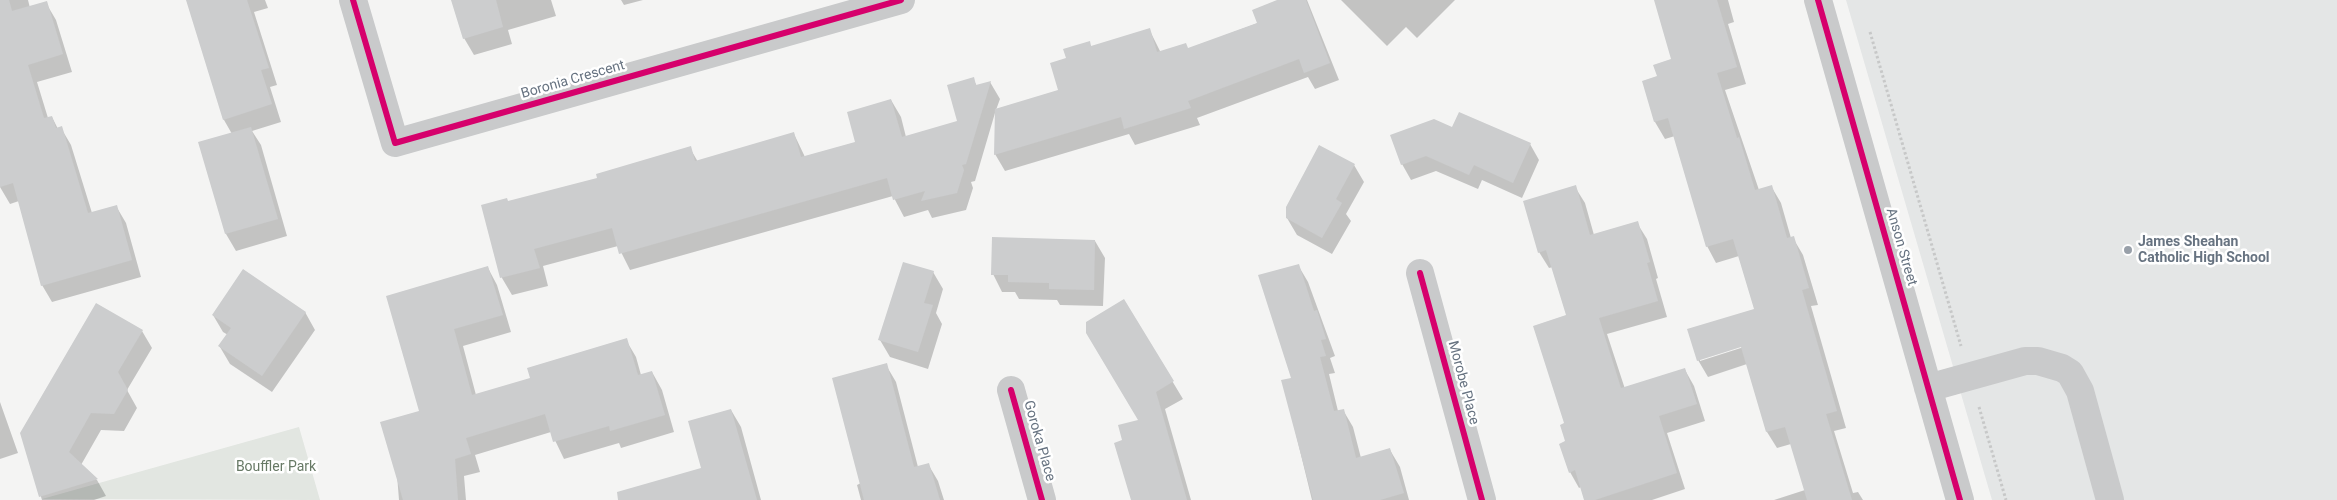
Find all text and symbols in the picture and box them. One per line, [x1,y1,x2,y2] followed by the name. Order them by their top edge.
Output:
[519,57,627,103] street label: Boronia Crescent
[1882,206,1920,288] street label: Anson Street
[2138,234,2269,266] place label: James Sheahan Catholic High School
[2122,244,2134,256] marker: James Sheahan Catholic High School
[1444,339,1482,427] street label: Morobe Place
[1020,399,1058,483] street label: Goroka Place
[236,459,316,475] park label: Bouffler Park

